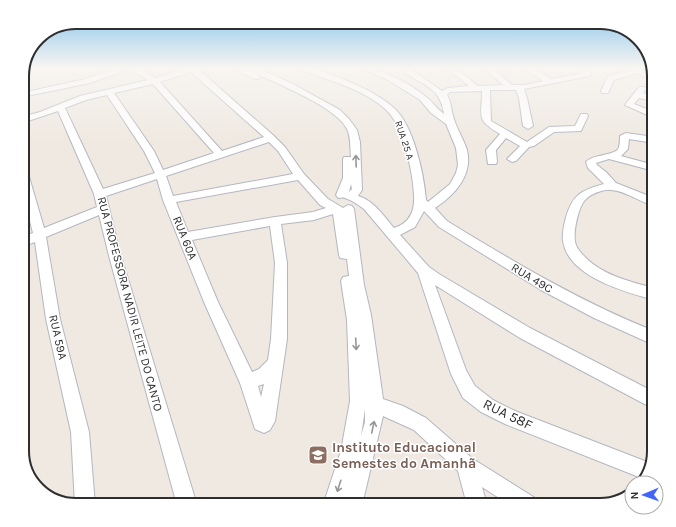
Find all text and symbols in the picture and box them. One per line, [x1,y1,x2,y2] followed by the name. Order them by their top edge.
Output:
[392,119,416,162] street label: RUA 25 A
[352,155,360,168] one-way arrow
[95,195,166,413] street label: RUA PROFESSORA NADIR LEITE DO CANTO
[170,214,200,262] street label: RUA 60A
[509,260,555,296] street label: RUA 49C
[46,313,70,361] street label: RUA 59A
[352,337,359,350] one-way arrow
[480,395,535,434] street label: RUA 58F
[369,421,377,434] one-way arrow
[332,439,476,472] place label: Instituto Educacional Semestes do Amanhã
[307,444,329,466] school or university icon: Instituto Educacional Semestes do Amanhã
[624,475,664,515] north arrow
[335,479,342,492] one-way arrow
[628,491,641,500] text: N

